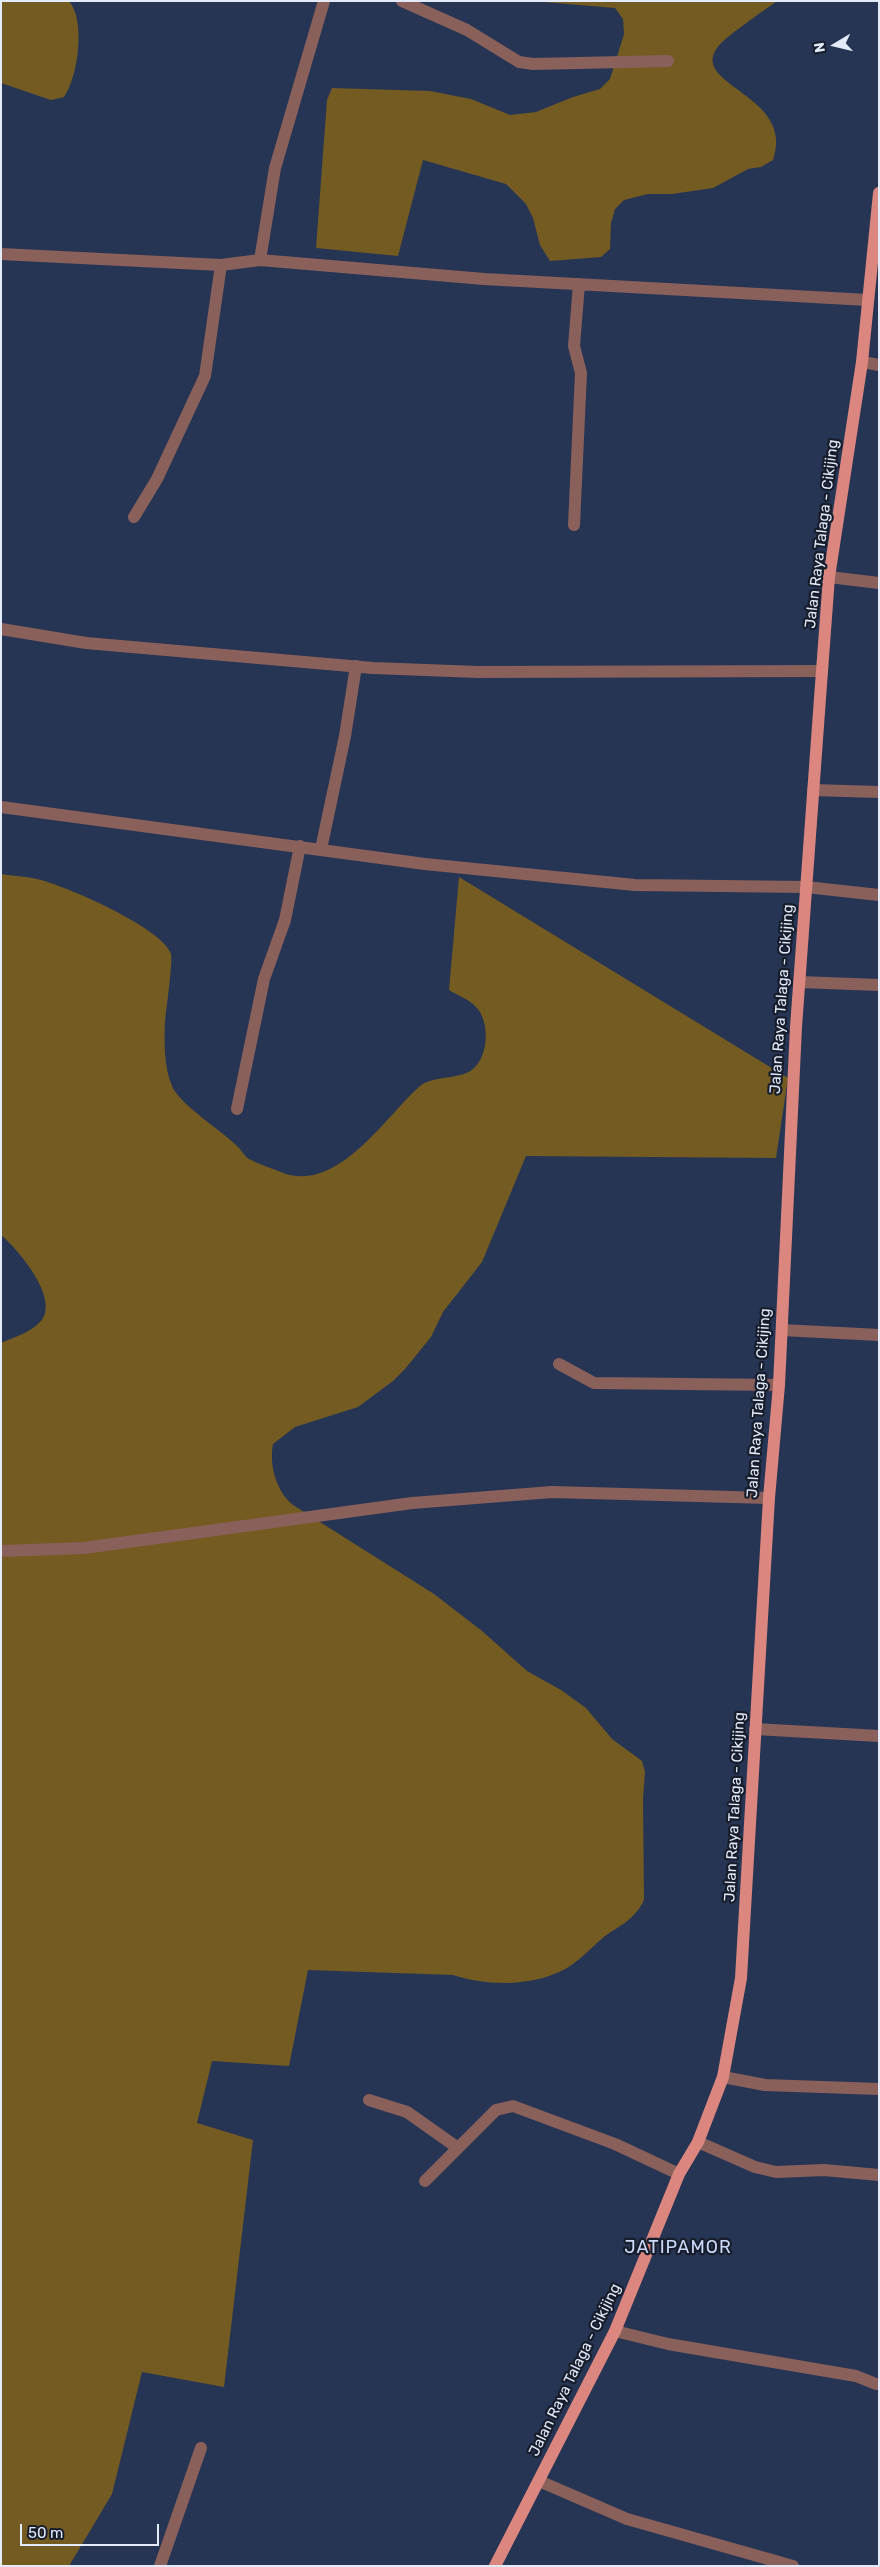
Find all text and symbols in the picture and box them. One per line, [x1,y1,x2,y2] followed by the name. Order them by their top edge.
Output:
[810,20,860,70] north arrow
[811,41,829,54] text: N
[801,439,843,629] street label: Jalan Raya Talaga - Cikijing
[766,904,798,1094] street label: Jalan Raya Talaga - Cikijing
[743,1308,775,1498] street label: Jalan Raya Talaga - Cikijing
[721,1712,749,1902] street label: Jalan Raya Talaga - Cikijing
[623,2237,733,2259] district label: JATIPAMOR
[525,2281,625,2459] street label: Jalan Raya Talaga - Cikijing
[22,2514,161,2546] scale bar
[28,2524,63,2542] text: 50 m

